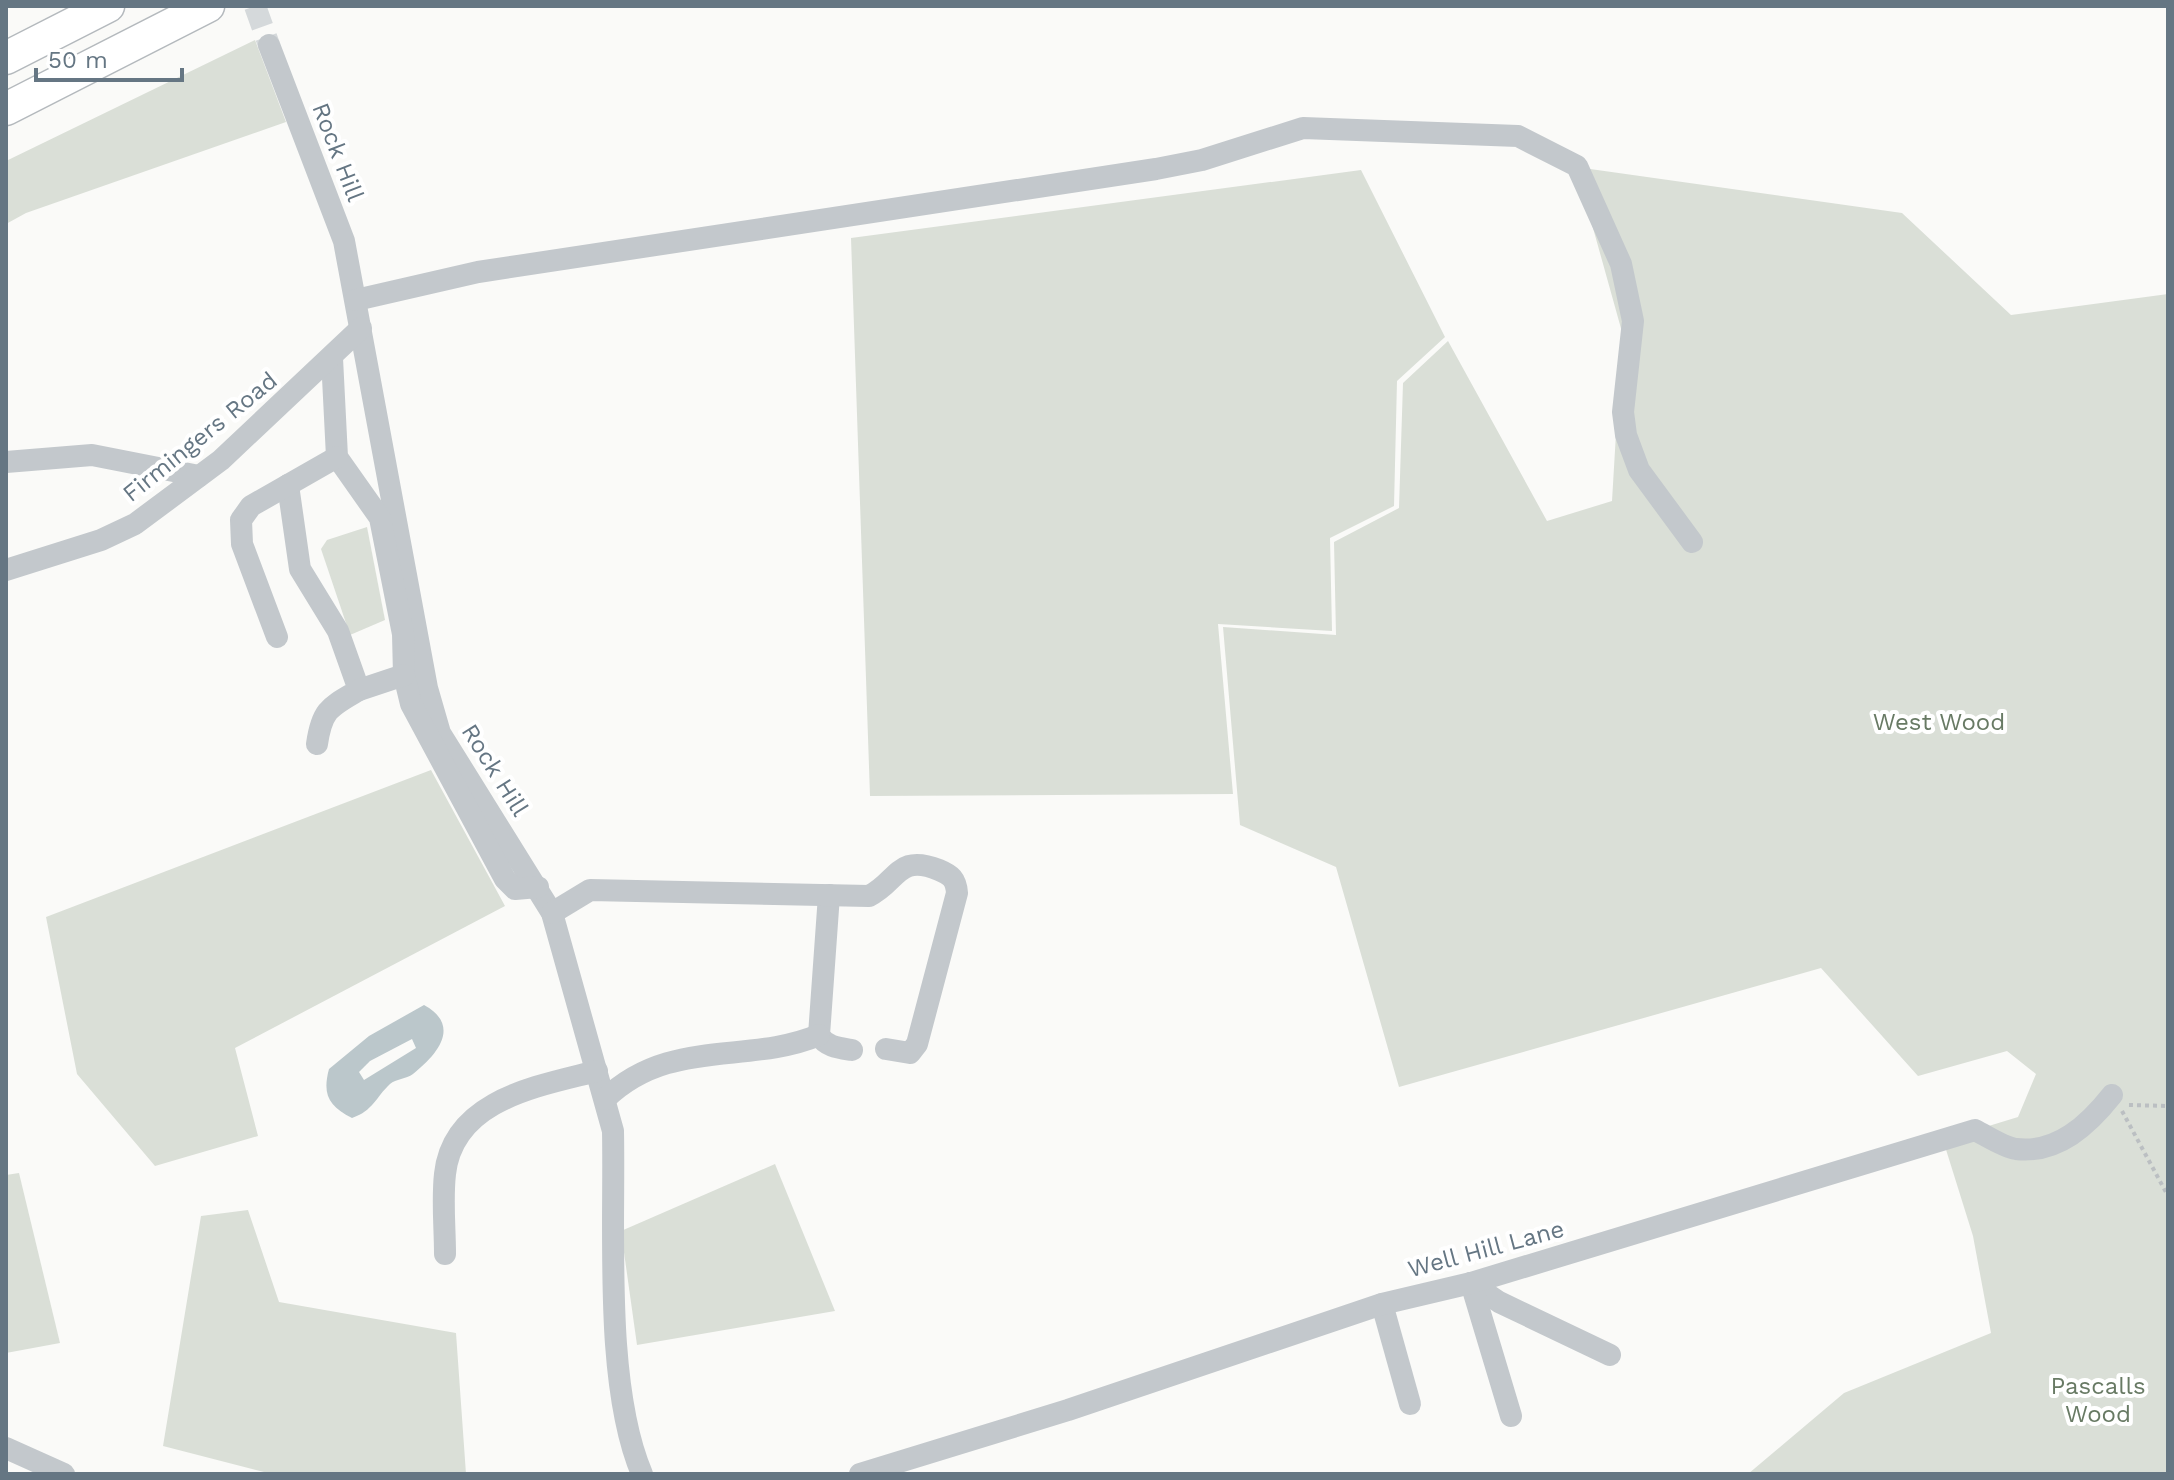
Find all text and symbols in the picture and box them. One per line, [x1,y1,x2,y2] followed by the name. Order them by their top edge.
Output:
[36,32,182,82] scale bar
[48,46,108,74] text: 50 m
[306,99,370,206] street label: Rock Hill
[117,366,283,508] street label: Firmingers Road
[1873,708,2005,736] park label: West Wood
[456,719,535,822] street label: Rock Hill
[1405,1215,1567,1283] street label: Well Hill Lane
[2050,1372,2146,1428] park label: Pascalls Wood

